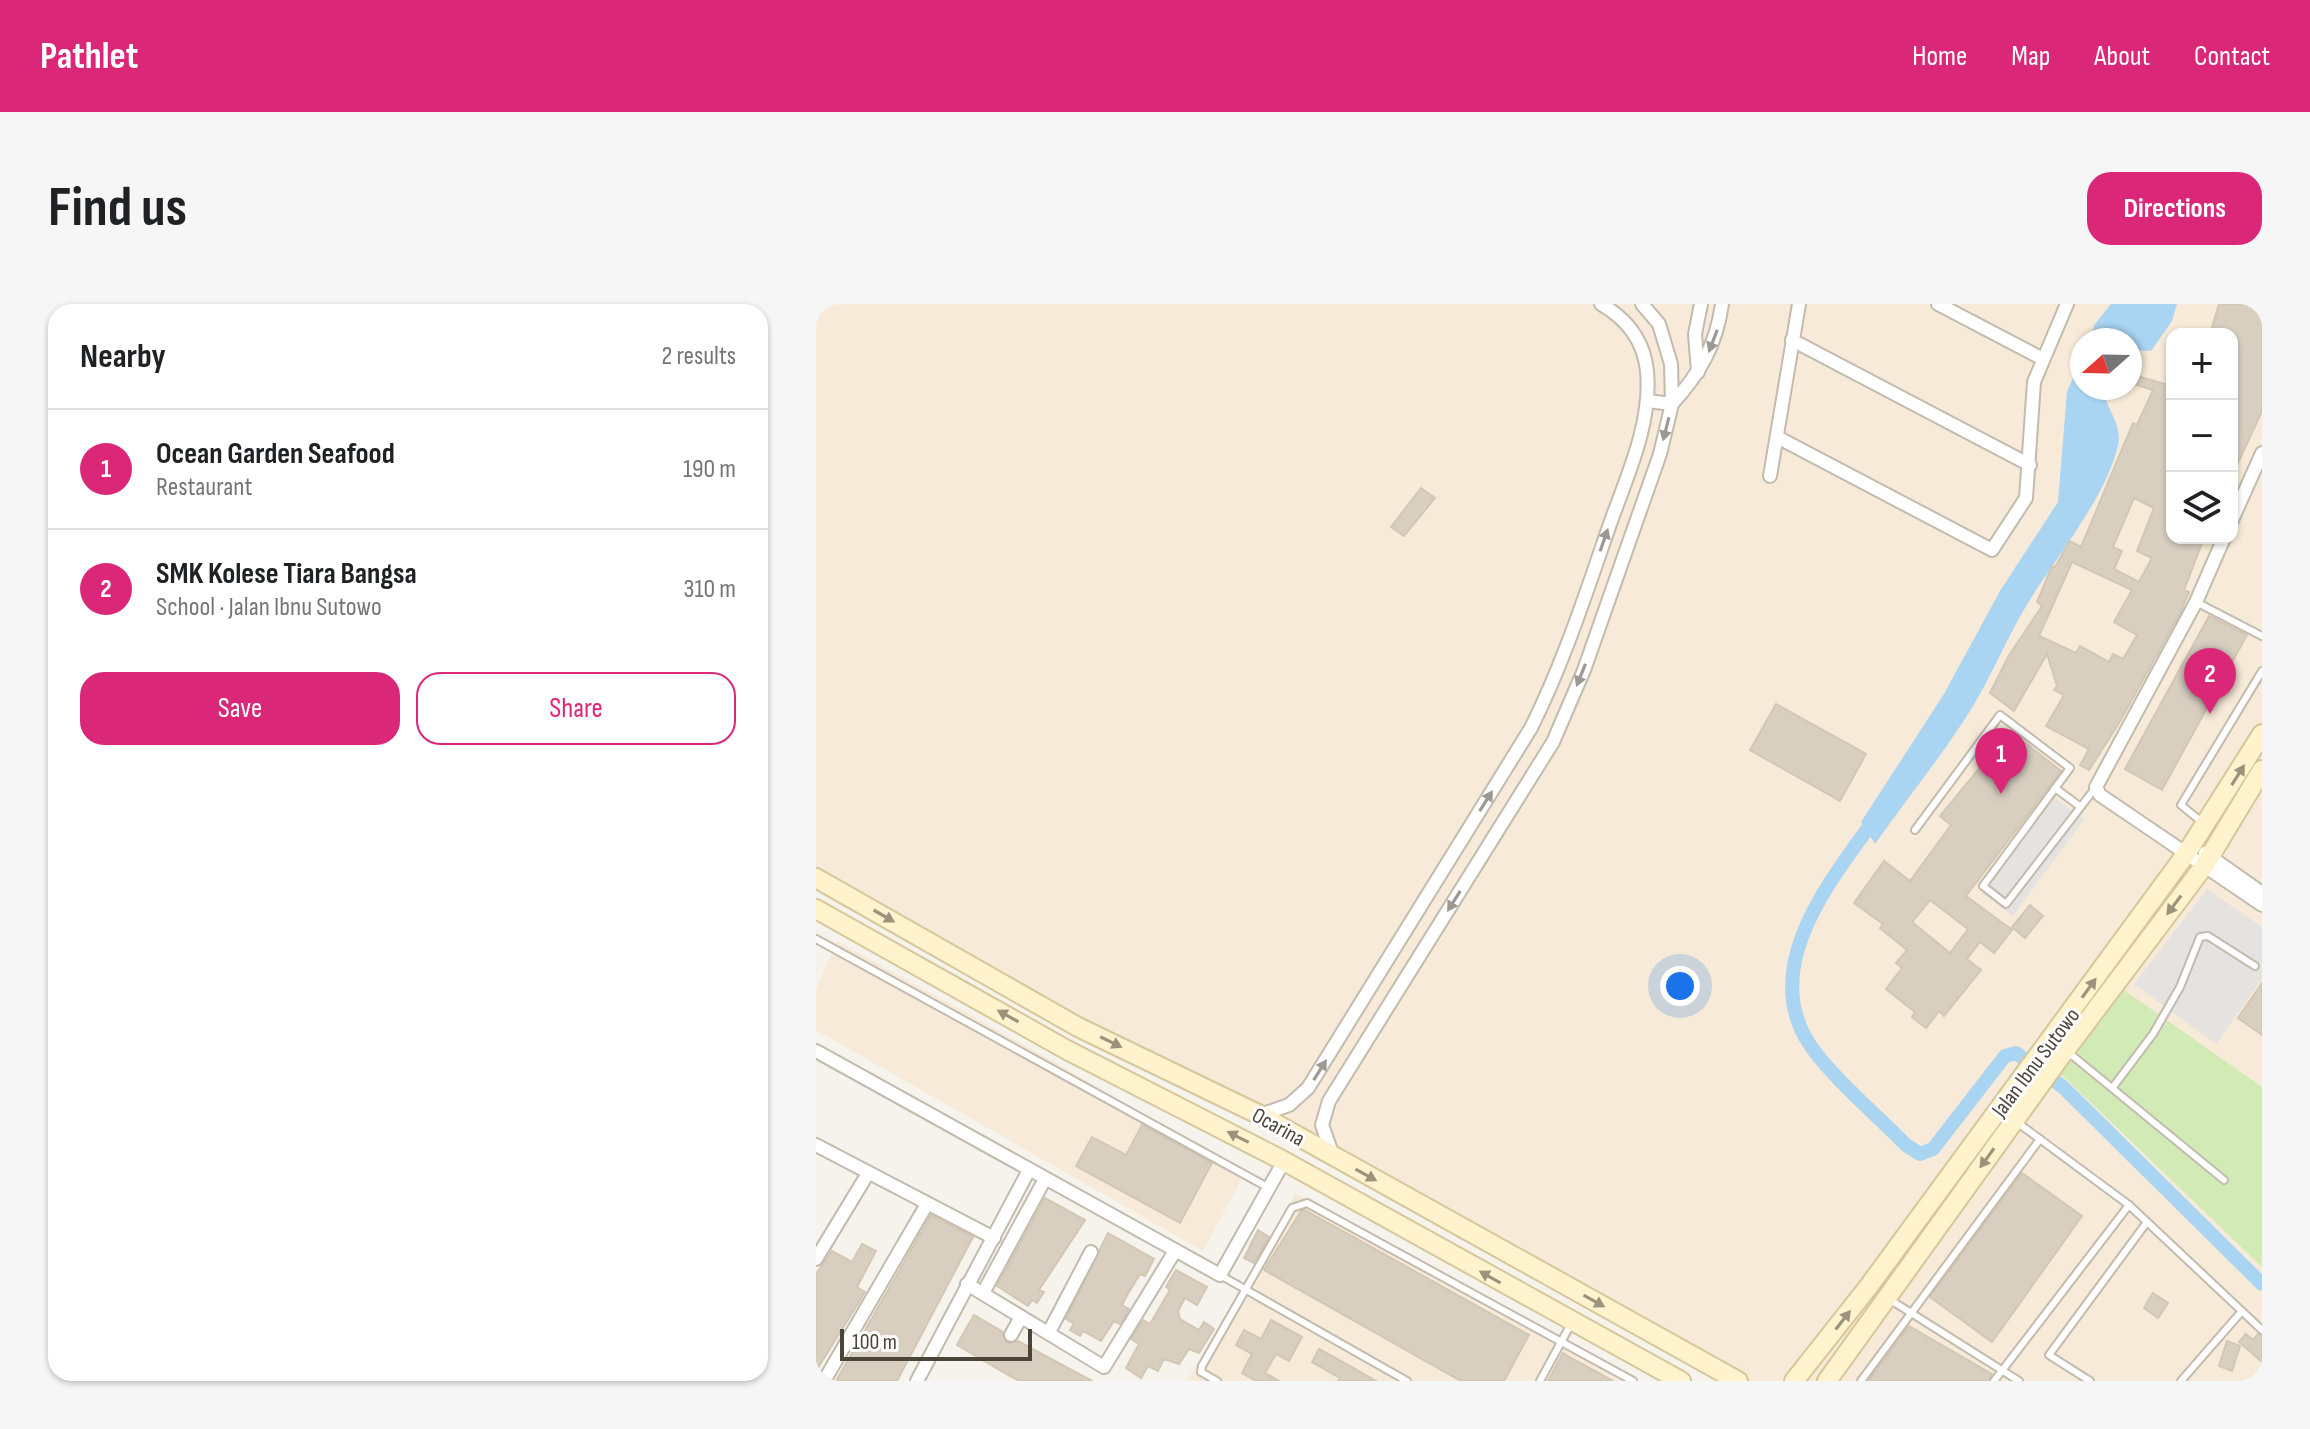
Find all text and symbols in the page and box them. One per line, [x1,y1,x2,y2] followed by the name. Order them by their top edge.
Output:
[40,34,138,79] text: Pathlet
[1912,40,1967,73] text: Home
[2011,40,2050,73] text: Map
[2094,40,2150,73] text: About
[2194,40,2270,73] text: Contact
[2087,172,2262,245] button: Directions
[48,175,187,242] text: Find us
[2070,328,2142,400] north arrow
[2166,328,2238,544] map controls
[2166,328,2238,400] button: +
[1707,329,1719,353] one-way arrow
[80,336,166,377] text: Nearby
[662,341,736,372] text: 2 results
[2166,400,2238,472] button: −
[1659,417,1671,442] one-way arrow
[156,436,395,472] text: Ocean Garden Seafood
[101,454,111,485] text: 1
[683,454,736,485] text: 190 m
[156,472,252,503] text: Restaurant
[2166,472,2238,544] button: layers
[1599,528,1611,552] one-way arrow
[156,556,417,592] text: SMK Kolese Tiara Bangsa
[100,574,112,605] text: 2
[684,574,736,605] text: 310 m
[156,592,382,623] text: School · Jalan Ibnu Sutowo
[2184,648,2236,714] pin: 2
[1575,663,1588,687] one-way arrow
[80,672,400,745] button: Save
[416,672,736,745] button: Share
[1975,728,2027,794] pin: 1
[2230,764,2244,786] one-way arrow
[1478,790,1492,812] one-way arrow
[1448,890,1462,912] one-way arrow
[2167,895,2182,916] one-way arrow
[873,909,895,923] one-way arrow
[1660,966,1700,1006] your location
[2081,978,2096,999] one-way arrow
[1986,1003,2086,1124] street label: Jalan Ibnu Sutowo
[997,1010,1019,1024] one-way arrow
[1100,1036,1123,1049] one-way arrow
[1312,1059,1327,1080] one-way arrow
[1247,1102,1309,1153] street label: Ocarina
[1227,1130,1250,1144] one-way arrow
[1980,1147,1995,1168] one-way arrow
[1355,1168,1378,1182] one-way arrow
[1479,1270,1501,1284] one-way arrow
[1583,1294,1605,1308] one-way arrow
[1834,1310,1850,1330] one-way arrow
[840,1325,1032,1361] scale bar
[852,1329,897,1356] text: 100 m

